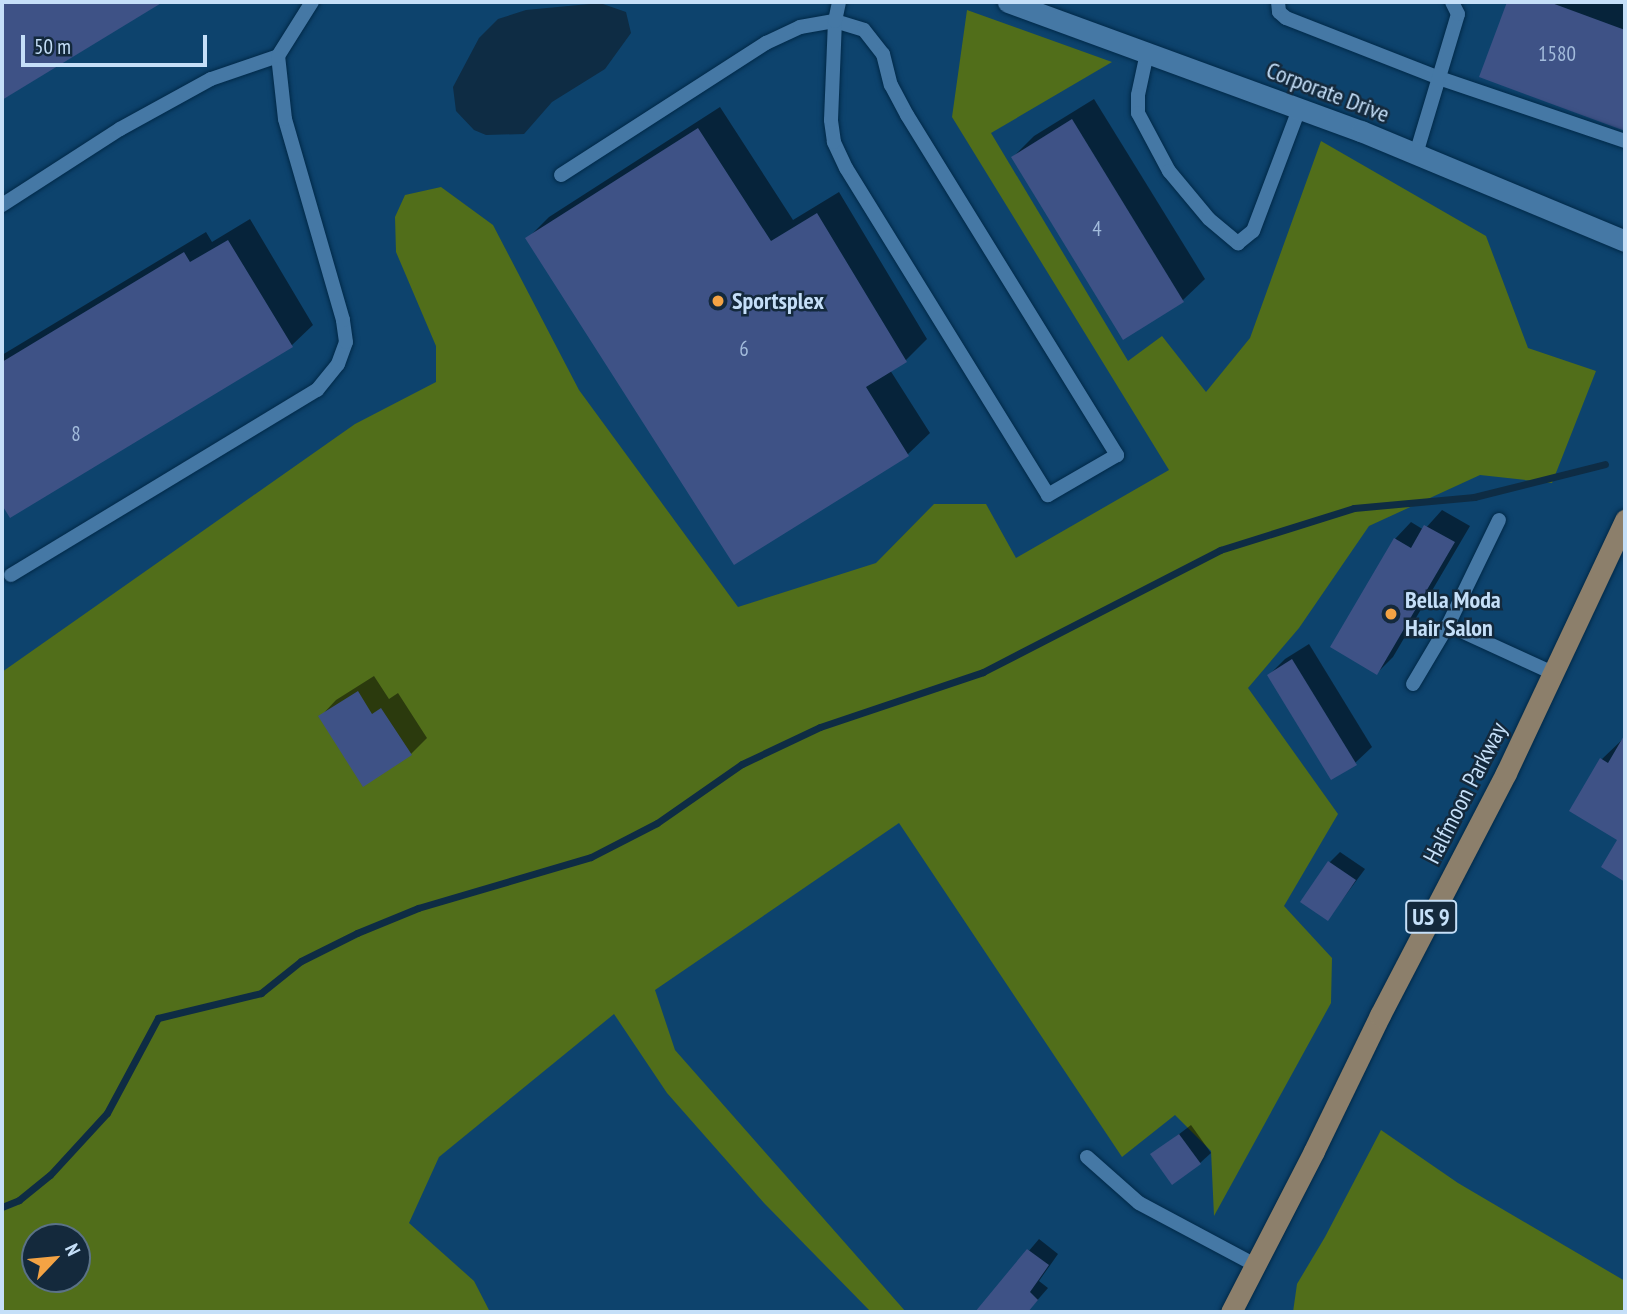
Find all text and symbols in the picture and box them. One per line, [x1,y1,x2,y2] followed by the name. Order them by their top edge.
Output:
[24,21,210,65] scale bar
[34,33,71,60] text: 50 m
[1538,41,1576,67] house number: 1580
[1263,55,1393,129] street label: Corporate Drive
[1092,216,1102,242] house number: 4
[732,287,824,315] place label: Sportsplex
[710,293,726,309] marker: Sportsplex
[739,336,749,362] house number: 6
[71,421,81,447] house number: 8
[1405,586,1501,642] place label: Bella Moda Hair Salon
[1383,606,1399,622] marker: Bella Moda Hair Salon
[1417,718,1513,868] street label: Halfmoon Parkway
[1405,898,1457,936] road number: US 9
[21,1223,91,1293] north arrow
[60,1240,86,1260] text: N

